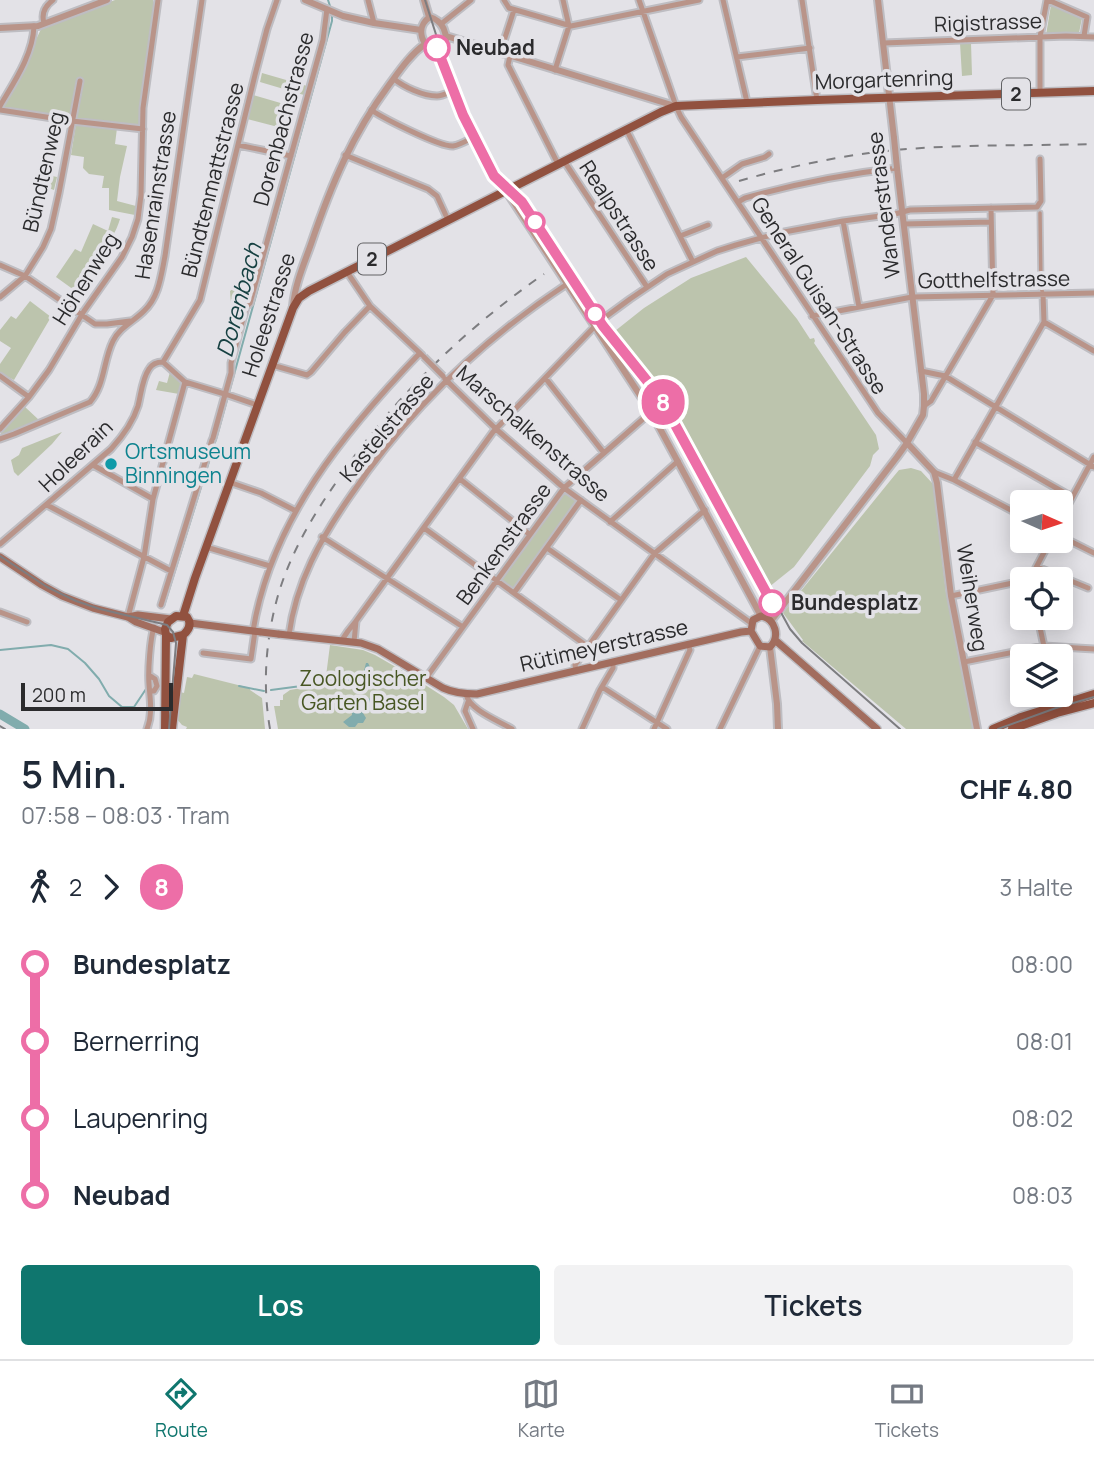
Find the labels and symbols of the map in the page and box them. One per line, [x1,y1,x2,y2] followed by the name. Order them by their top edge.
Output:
[933,6,1042,38] street label: Rigistrasse
[246,29,320,209] street label: Dorenbachstrasse
[456,33,535,61] place label: Neubad
[424,35,450,61] marker: Neubad
[814,63,954,95] street label: Morgartenring
[1002,78,1030,110] road number: 2
[174,79,250,280] street label: Bündtenmattstrasse
[16,109,71,235] street label: Bündtenweg
[128,109,182,281] street label: Hasenrainstrasse
[860,130,906,280] street label: Wanderstrasse
[574,155,666,276] street label: Realpstrasse
[745,191,894,400] street label: General Guisan-Strasse
[525,212,545,232] unlabelled marker
[46,227,125,330] street label: Höhenweg
[207,238,269,360] water label: Dorenbach
[358,244,386,274] road number: 2
[235,249,301,380] street label: Holeestrasse
[918,264,1070,294] street label: Gotthelfstrasse
[585,304,605,324] unlabelled marker
[451,359,617,508] street label: Marschalkenstrasse
[333,367,440,487] street label: Kastelstrasse
[640,379,686,425] line badge: 8
[32,413,118,497] street label: Holeerain
[125,437,251,489] place label: Ortsmuseum Binningen
[103,456,119,472] marker: Ortsmuseum Binningen
[449,477,557,610] street label: Benkenstrasse
[1010,490,1073,553] north arrow
[951,542,995,654] street label: Weiherweg
[791,588,919,616] place label: Bundesplatz
[759,590,785,616] marker: Bundesplatz
[517,612,690,678] street label: Rütimeyerstrasse
[299,664,427,716] park label: Zoologischer Garten Basel
[21,680,173,712] scale bar

